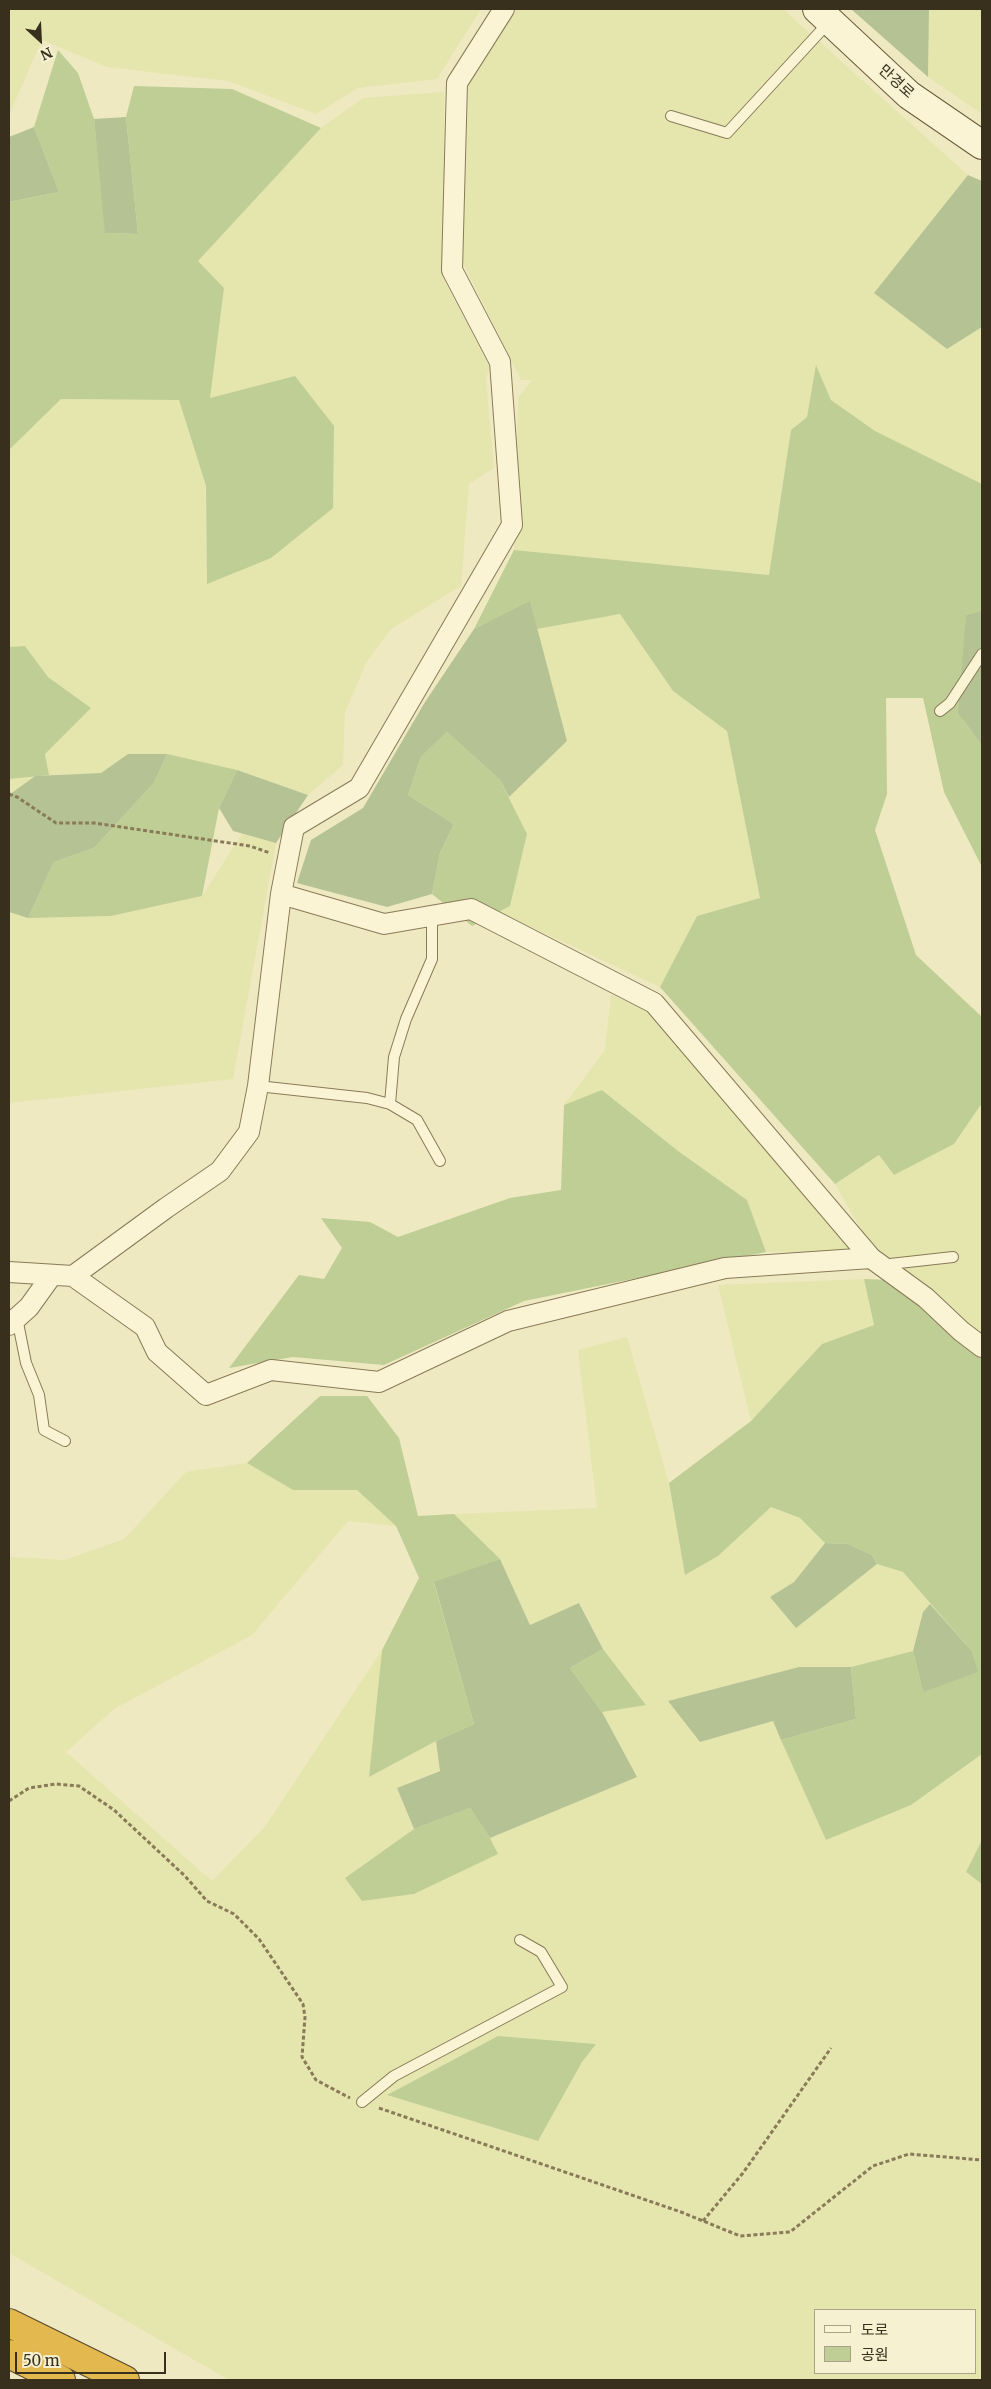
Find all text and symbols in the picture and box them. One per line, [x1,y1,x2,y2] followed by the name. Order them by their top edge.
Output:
[15,15,65,65] north arrow
[38,43,55,64] text: N
[875,61,917,103] street label: 만경로
[814,2309,976,2374] legend
[861,2320,889,2339] text: 도로
[18,2342,169,2374] scale bar
[861,2345,889,2364] text: 공원
[23,2351,60,2370] text: 50 m

